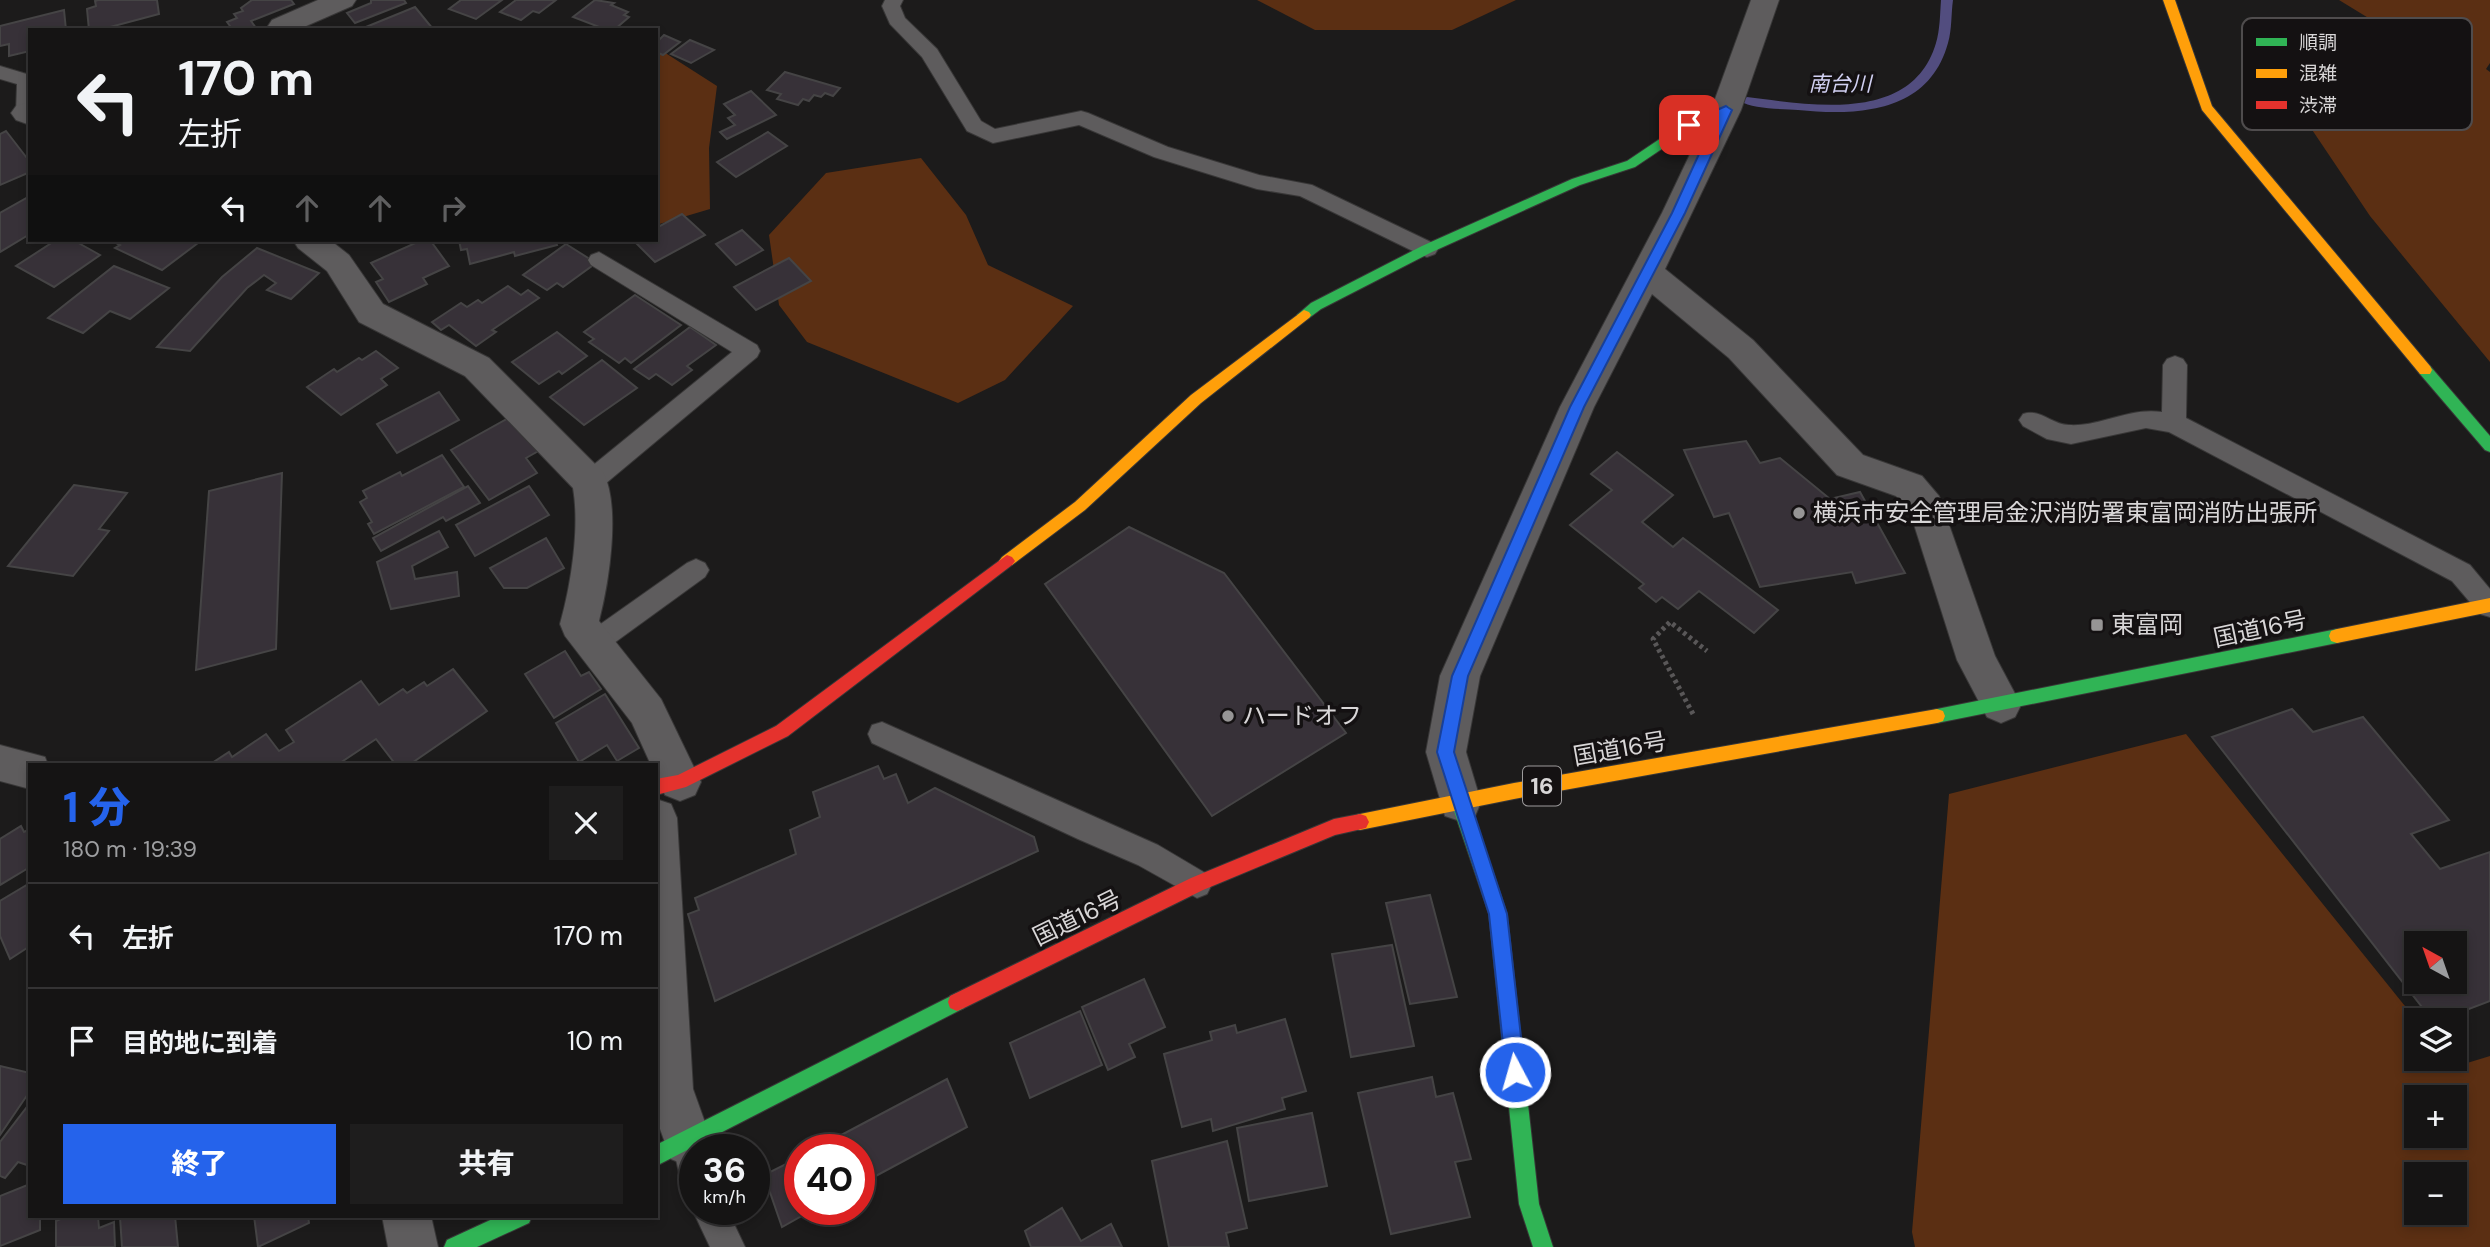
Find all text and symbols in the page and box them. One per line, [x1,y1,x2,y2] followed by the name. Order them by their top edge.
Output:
[2242,18,2472,130] legend
[2299,30,2337,55] text: 順調
[178,46,314,110] text: 170 m
[63,56,154,147] icon: left
[2299,61,2337,86] text: 混雑
[1809,70,1873,98] water label: 南台川
[2299,93,2337,118] text: 渋滞
[1659,95,1719,155] pin
[1670,106,1708,144] icon: arrive
[178,113,242,155] text: 左折
[215,189,253,227] icon: left
[288,189,326,227] icon: ahead
[361,189,399,227] icon: ahead
[434,189,472,227] icon: right
[1813,497,2317,528] place label: 横浜市安全管理局金沢消防署東富岡消防出張所
[1791,505,1807,521] marker: 横浜市安全管理局金沢消防署東富岡消防出張所
[2210,604,2309,654] street label: 国道16号
[2111,609,2183,640] place label: 東富岡
[2089,617,2105,633] marker: 東富岡
[1242,700,1362,731] place label: ハードオフ
[1220,708,1236,724] marker: ハードオフ
[1571,725,1669,772] street label: 国道16号
[1523,766,1561,806] road number: 16
[63,780,130,835] text: 1 分
[549,786,623,860] button: close
[63,834,197,864] text: 180 m · 19:39
[1027,883,1126,952] street label: 国道16号
[63,917,101,955] icon: left
[554,919,623,953] text: 170 m
[122,921,174,955] text: 左折
[2404,931,2468,994] north arrow
[2404,931,2467,1225] map controls
[2404,1008,2467,1071] button: layers
[63,1022,101,1060] icon: arrive
[567,1024,623,1058] text: 10 m
[122,1026,278,1060] text: 目的地に到着
[1478,1035,1552,1109] position arrow
[2404,1085,2467,1148] button: +
[63,1124,336,1204] button: 終了
[350,1124,623,1204] button: 共有
[784,1134,875,1225] speed limit sign: 40
[703,1147,746,1193] text: 36
[2404,1162,2467,1225] button: −
[703,1185,746,1209] text: km/h

